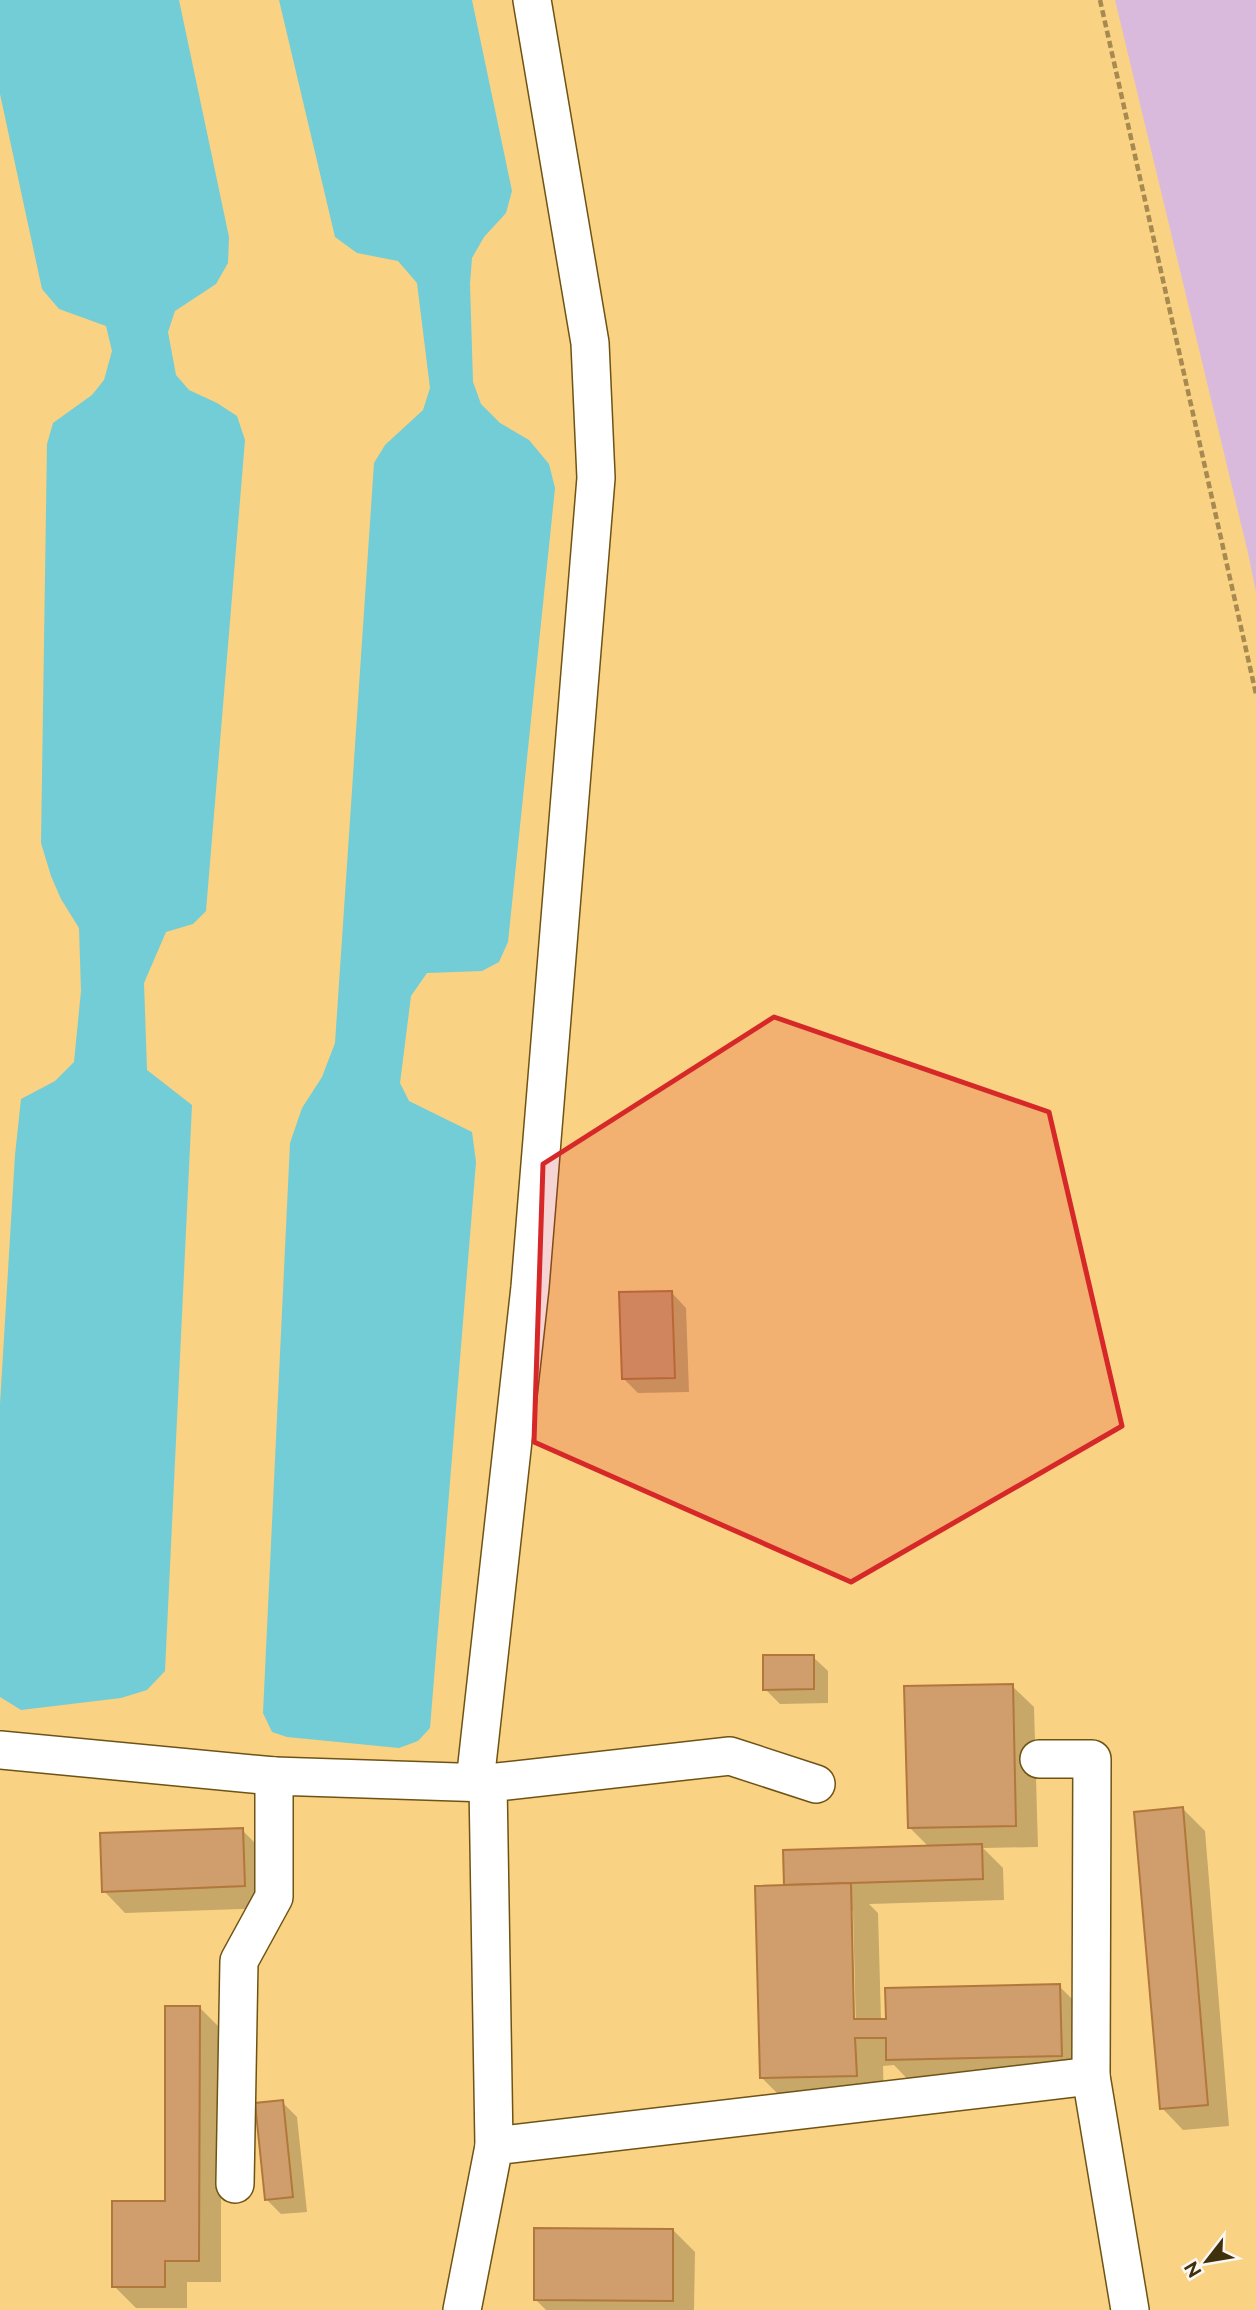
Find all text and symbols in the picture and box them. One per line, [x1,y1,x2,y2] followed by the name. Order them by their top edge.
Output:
[1172,2226,1242,2296] north arrow
[1179,2258,1206,2282] text: N

